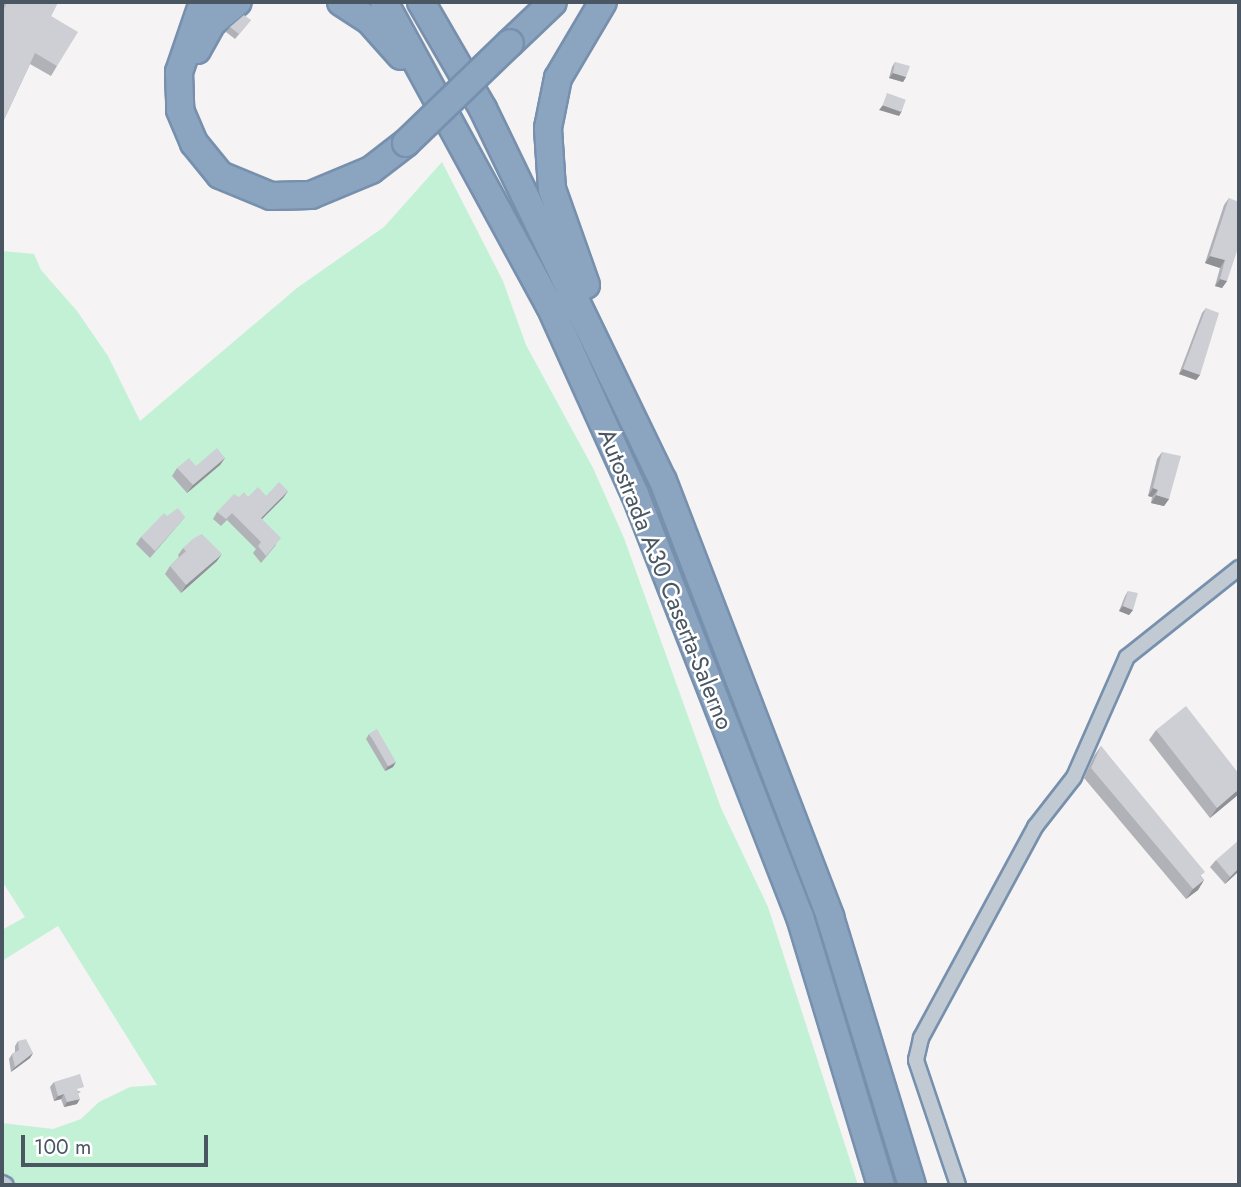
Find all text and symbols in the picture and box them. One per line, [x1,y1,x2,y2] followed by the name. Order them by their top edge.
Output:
[592,424,740,734] street label: Autostrada A30 Caserta-Salerno
[24,1120,212,1164] scale bar
[34,1132,91,1162] text: 100 m

